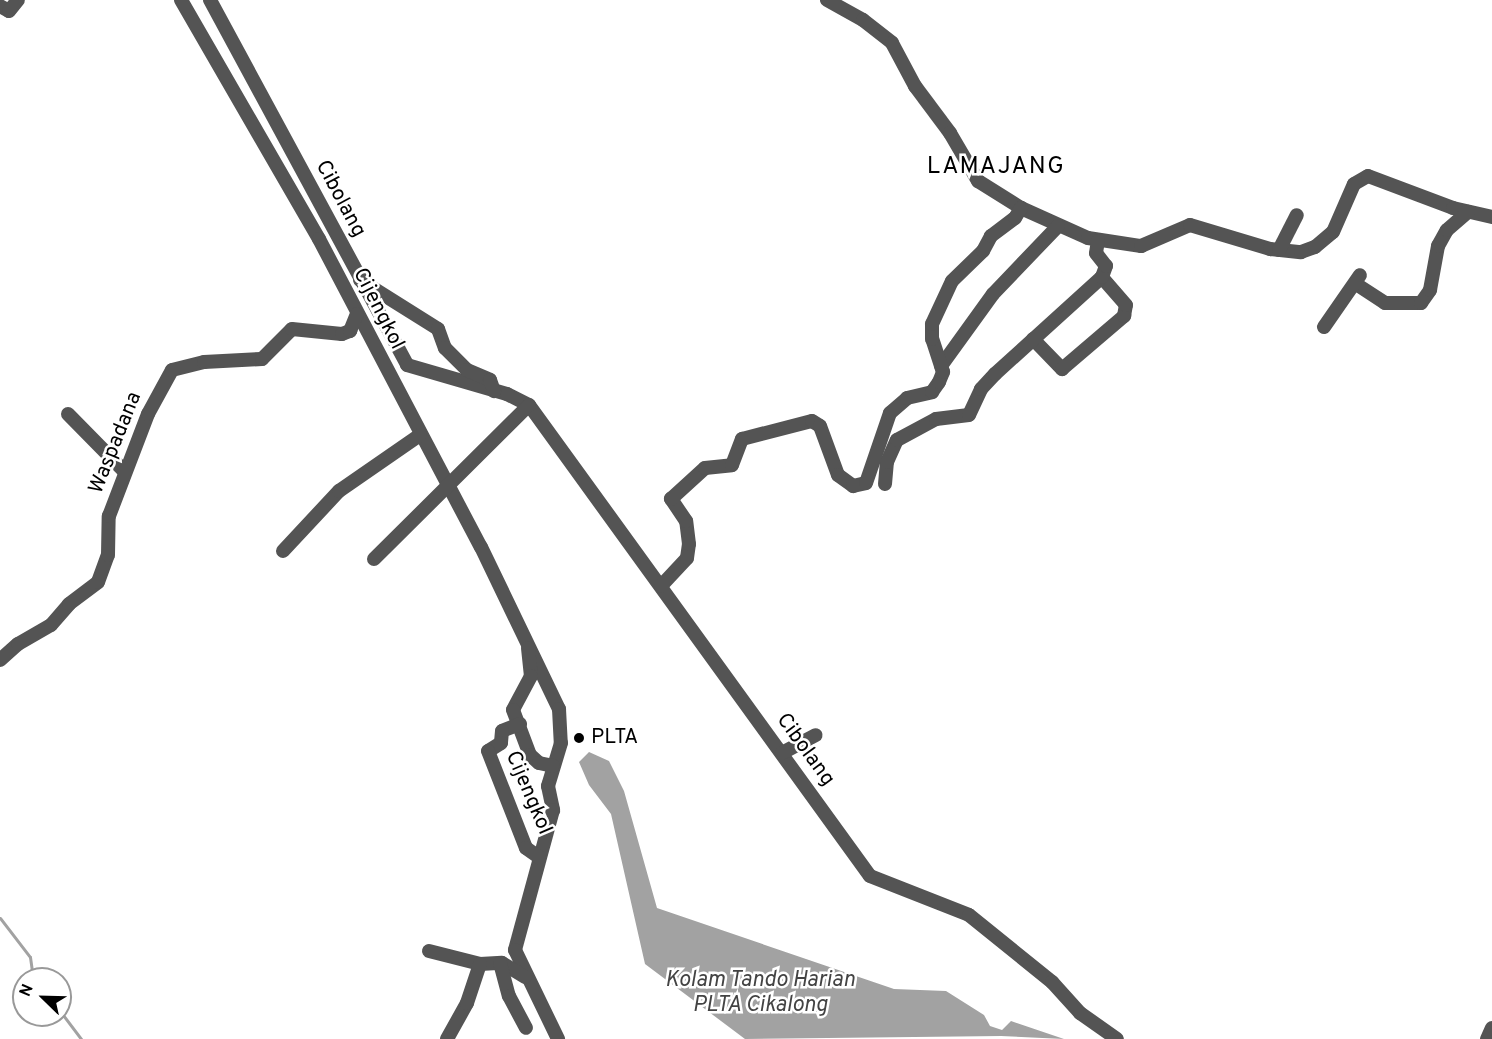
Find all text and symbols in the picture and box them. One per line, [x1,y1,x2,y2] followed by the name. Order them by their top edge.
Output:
[927,154,1065,182] district label: LAMAJANG
[309,156,371,242] street label: Cibolang
[347,264,409,354] street label: Cijengkol
[84,388,148,498] street label: Waspadana
[770,709,840,791] street label: Cibolang
[591,725,638,751] place label: PLTA
[572,731,586,745] marker: PLTA
[499,748,557,838] street label: Cijengkol
[12,967,72,1027] north arrow
[665,967,855,1018] water label: Kolam Tando Harian PLTA Cikalong
[16,982,39,1000] text: N

